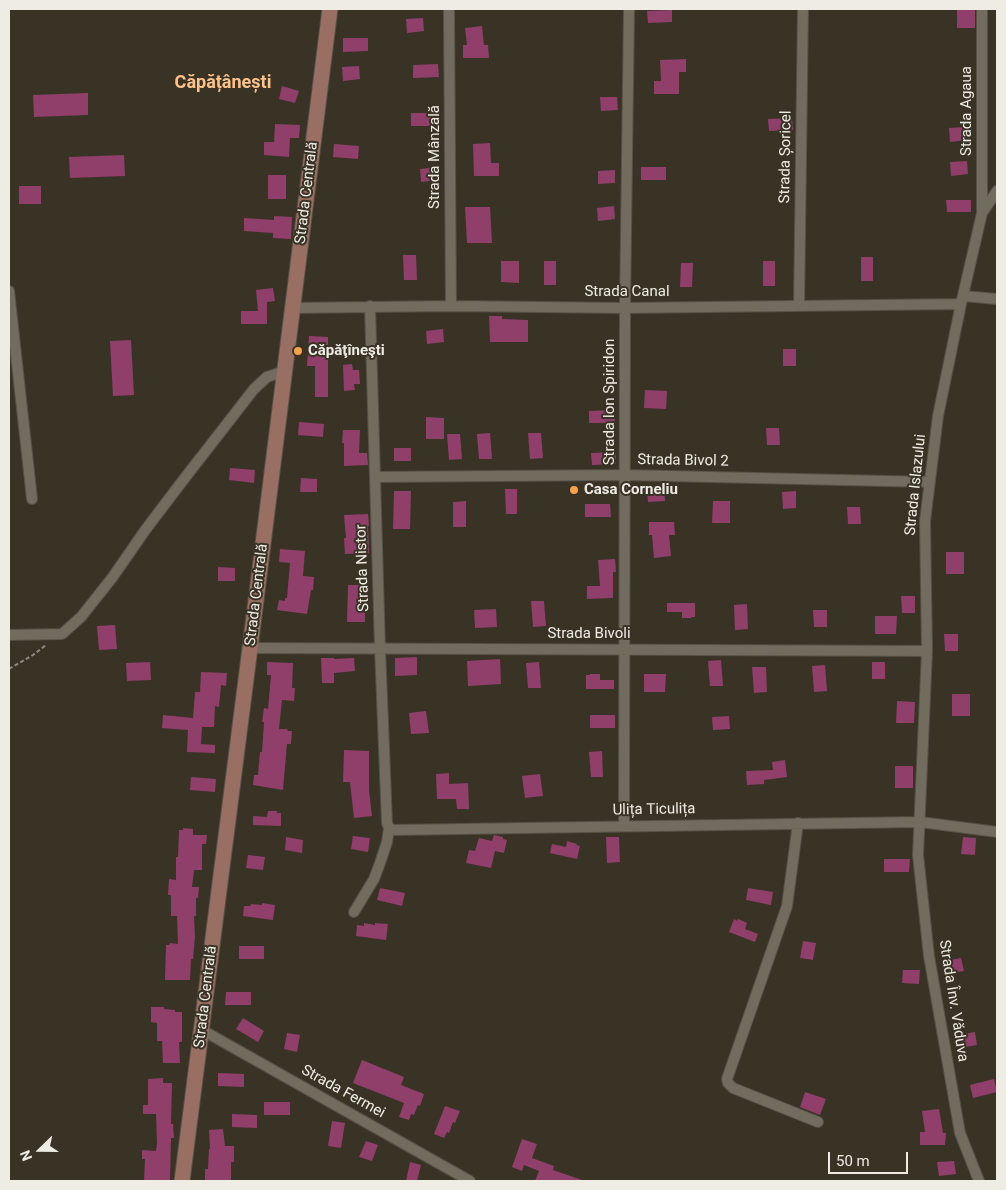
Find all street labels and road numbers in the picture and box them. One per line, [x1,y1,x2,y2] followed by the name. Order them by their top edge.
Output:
[958,66,976,156] street label: Strada Agaua
[426,105,444,209] street label: Strada Mânzală
[776,110,796,204] street label: Strada Șoricel
[292,141,322,245] street label: Strada Centrală
[584,283,670,301] street label: Strada Canal
[601,339,619,465] street label: Strada Ion Spiridon
[902,433,930,537] street label: Strada Islazului
[637,451,729,471] street label: Strada Bivol 2
[352,524,374,612] street label: Strada Nistor
[242,543,272,647] street label: Strada Centrală
[547,625,631,643] street label: Strada Bivoli
[612,800,696,820] street label: Ulița Ticulița
[934,939,972,1063] street label: Strada Înv. Văduva
[191,945,221,1049] street label: Strada Centrală
[298,1062,388,1122] street label: Strada Fermei

